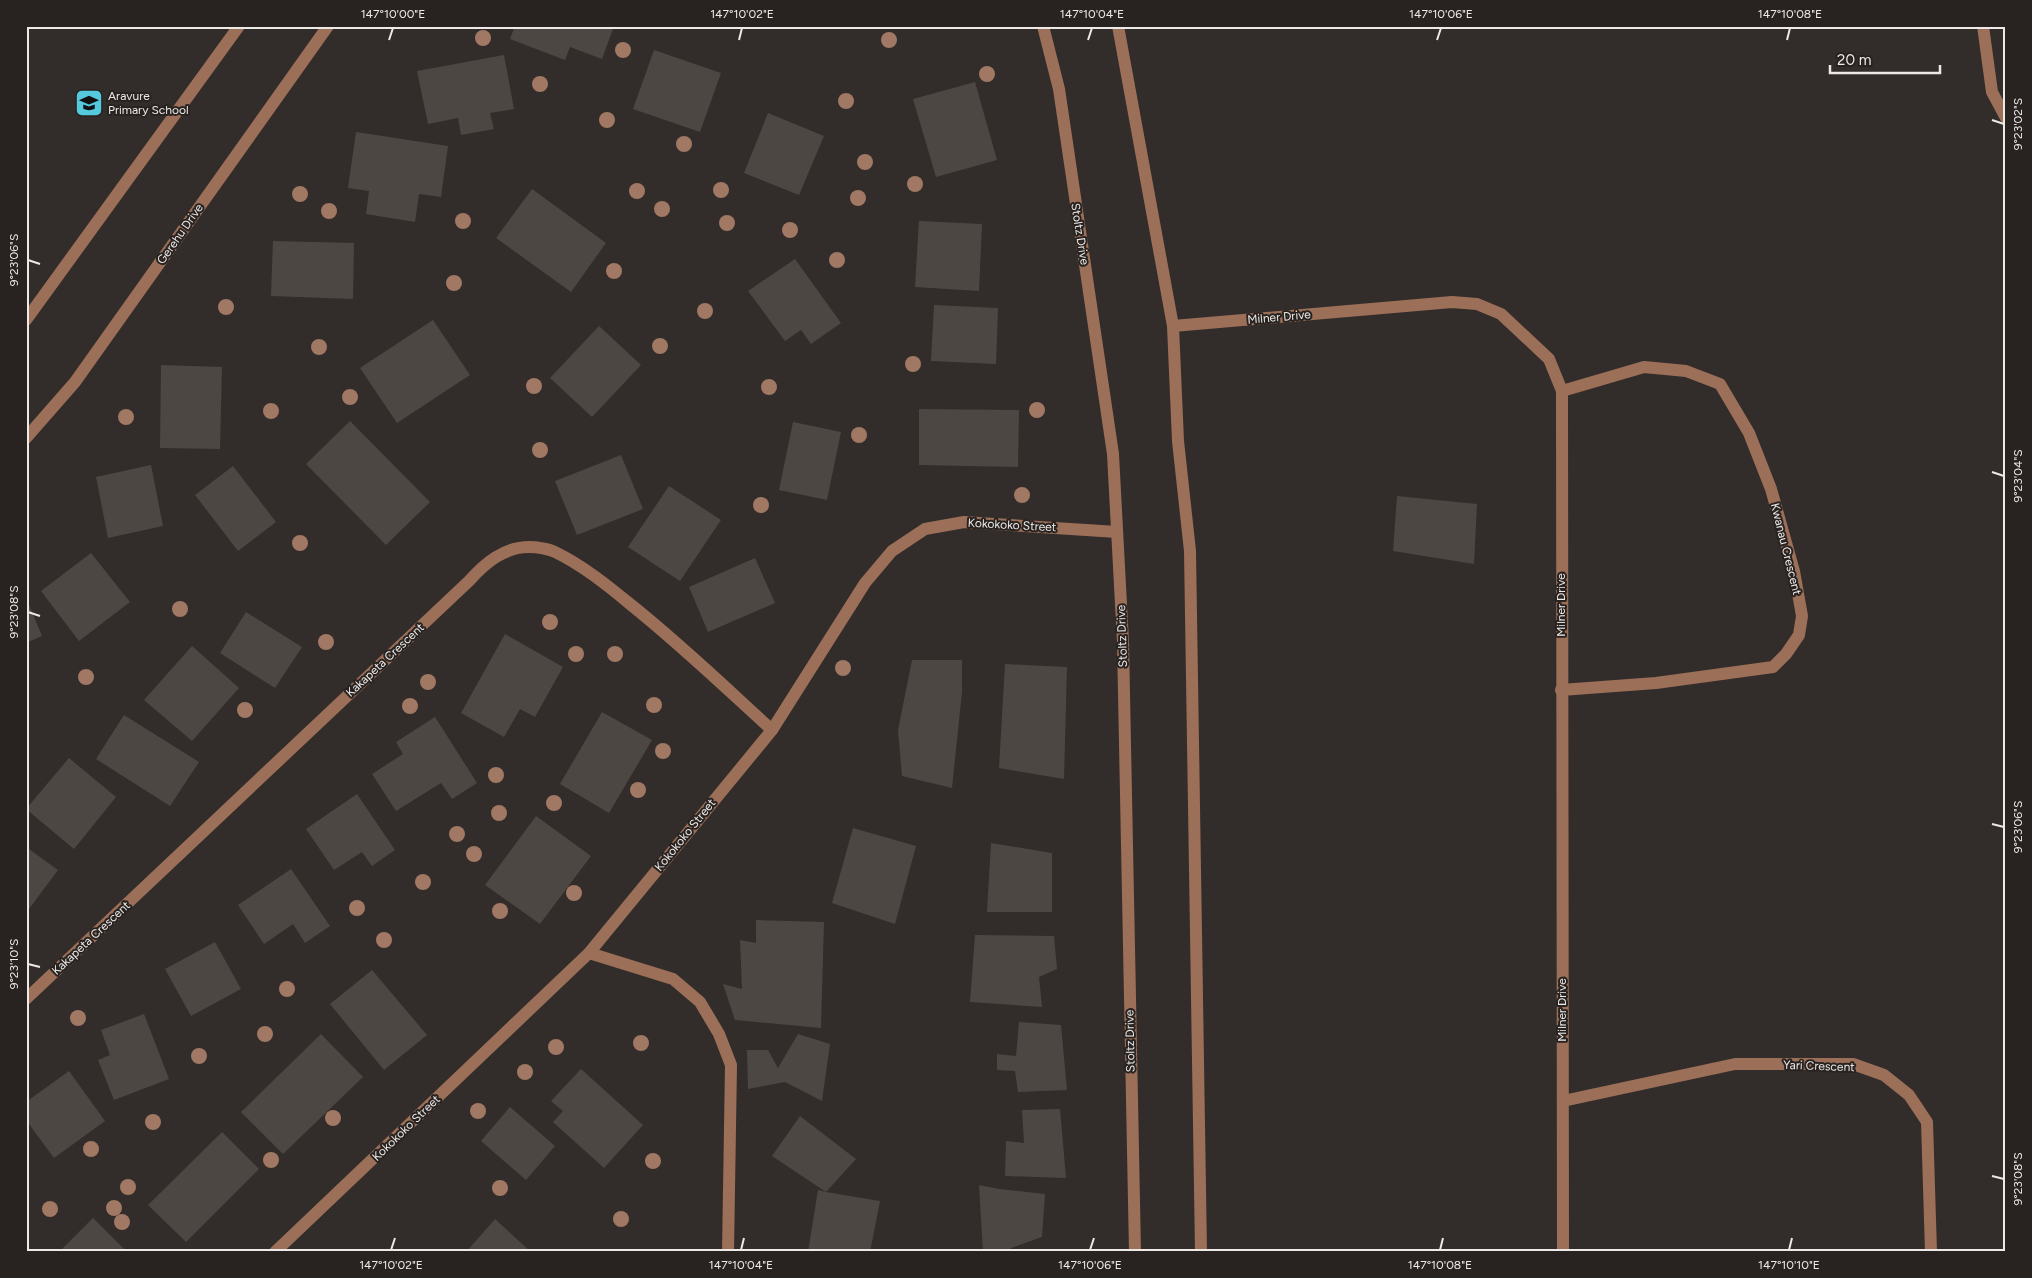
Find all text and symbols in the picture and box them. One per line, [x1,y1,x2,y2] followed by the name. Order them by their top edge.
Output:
[361,7,425,21] text: 147°10'00"E
[710,7,774,21] text: 147°10'02"E
[1060,7,1124,21] text: 147°10'04"E
[1409,7,1473,21] text: 147°10'06"E
[1758,7,1822,21] text: 147°10'08"E
[1830,42,1940,74] scale bar
[1837,51,1871,69] text: 20 m
[74,88,104,118] school or university icon: Aravure Primary School
[108,89,189,117] place label: Aravure Primary School
[2011,98,2025,150] text: 9°23'02"S
[154,201,206,267] street label: Gerehu Drive
[1068,202,1092,266] street label: Stoltz Drive
[7,234,21,286] text: 9°23'06"S
[1247,307,1312,327] street label: Milner Drive
[2011,449,2025,503] text: 9°23'04"S
[1768,502,1804,597] street label: Kwanau Crescent
[967,516,1057,534] street label: Kokokoko Street
[1554,573,1568,637] street label: Milner Drive
[7,585,21,639] text: 9°23'08"S
[1114,604,1130,668] street label: Stoltz Drive
[343,620,427,700] street label: Kakapeta Crescent
[652,796,719,874] street label: Kokokoko Street
[2011,801,2025,853] text: 9°23'06"S
[49,898,133,978] street label: Kakapeta Crescent
[7,939,21,989] text: 9°23'10"S
[1555,978,1569,1042] street label: Milner Drive
[1122,1009,1138,1072] street label: Stoltz Drive
[1783,1058,1855,1074] street label: Yari Crescent
[369,1092,443,1164] street label: Kokokoko Street
[2011,1152,2025,1206] text: 9°23'08"S
[359,1258,423,1272] text: 147°10'02"E
[709,1258,773,1272] text: 147°10'04"E
[1058,1258,1122,1272] text: 147°10'06"E
[1408,1258,1472,1272] text: 147°10'08"E
[1758,1258,1820,1272] text: 147°10'10"E

